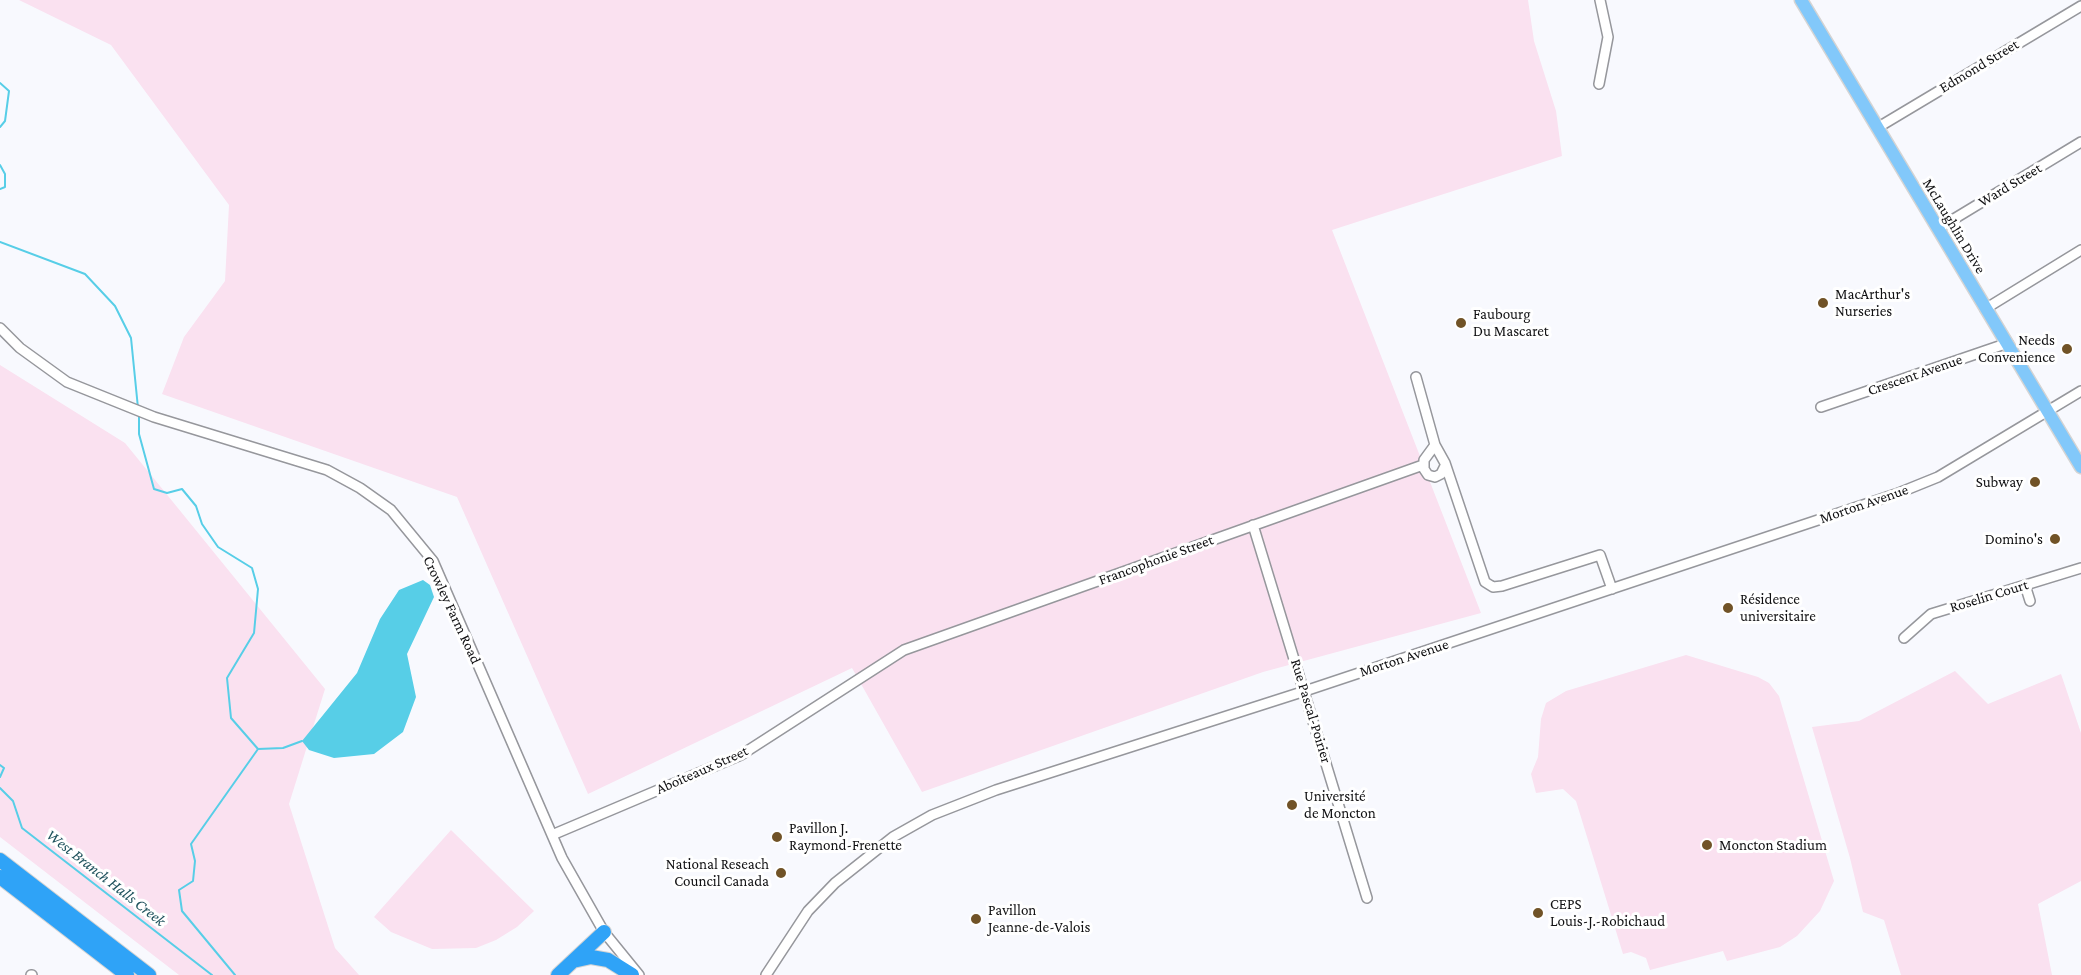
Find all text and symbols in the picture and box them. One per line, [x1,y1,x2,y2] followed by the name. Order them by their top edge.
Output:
[1936,35,2022,97] street label: Edmond Street
[1975,159,2045,211] street label: Ward Street
[1919,175,1989,277] street label: McLaughlin Drive
[1835,285,1910,320] place label: MacArthur's Nurseries
[1816,296,1830,310] marker: MacArthur's Nurseries
[1473,305,1549,340] place label: Faubourg Du Mascaret
[1454,316,1468,330] marker: Faubourg Du Mascaret
[1978,331,2055,366] place label: Needs Convenience
[2060,342,2074,356] marker: Needs Convenience
[1865,350,1965,400] street label: Crescent Avenue
[1976,473,2023,491] place label: Subway
[2028,475,2042,489] marker: Subway
[1817,480,1911,528] street label: Morton Avenue
[1985,530,2043,548] place label: Domino's
[1096,531,1216,589] street label: Francophonie Street
[2048,532,2062,546] marker: Domino's
[419,553,485,667] street label: Crowley Farm Road
[1948,576,2030,616] street label: Roselin Court
[1740,590,1816,625] place label: Résidence universitaire
[1721,601,1735,615] marker: Résidence universitaire
[1357,635,1451,681] street label: Morton Avenue
[1287,657,1335,765] street label: Rue Pascal-Poirier
[653,742,751,798] street label: Aboiteaux Street
[1304,787,1376,822] place label: Université de Moncton
[1285,798,1299,812] marker: Université de Moncton
[789,819,902,854] place label: Pavillon J. Raymond-Frenette
[42,825,170,931] water label: West Branch Halls Creek
[770,830,784,844] marker: Pavillon J. Raymond-Frenette
[1719,836,1827,854] place label: Moncton Stadium
[1700,838,1714,852] marker: Moncton Stadium
[666,855,769,890] place label: National Reseach Council Canada
[774,866,788,880] marker: National Reseach Council Canada
[1550,895,1665,930] place label: CEPS Louis-J.-Robichaud
[988,901,1090,936] place label: Pavillon Jeanne-de-Valois
[1531,906,1545,920] marker: CEPS Louis-J.-Robichaud
[969,912,983,926] marker: Pavillon Jeanne-de-Valois

